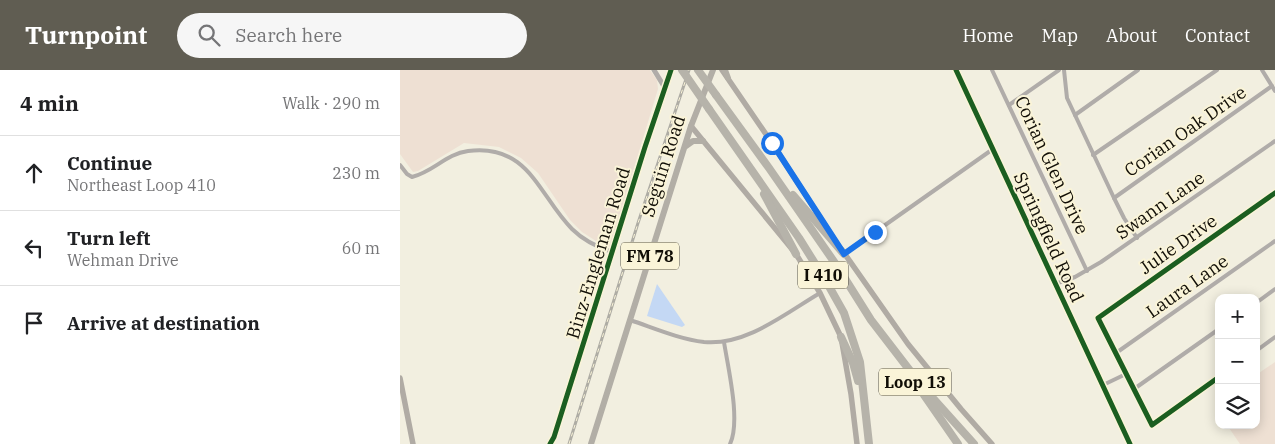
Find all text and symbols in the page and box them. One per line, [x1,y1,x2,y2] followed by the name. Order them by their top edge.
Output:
[177,13,527,58] search box
[25,19,147,51] text: Turnpoint
[195,21,223,49] icon: search
[235,23,342,47] text: Search here
[962,24,1014,47] text: Home
[1042,24,1078,47] text: Map
[1106,24,1157,47] text: About
[1185,24,1250,47] text: Contact
[1120,80,1250,182] street label: Corian Oak Drive
[20,89,79,117] text: 4 min
[1010,92,1094,238] street label: Corian Glen Drive
[282,93,380,113] text: Walk · 290 m
[636,112,690,220] street label: Seguin Road
[761,132,784,155] route start
[67,151,152,175] text: Continue
[20,159,48,187] icon: ahead
[332,163,380,183] text: 230 m
[561,164,635,342] street label: Binz-Engleman Road
[1111,166,1209,244] street label: Swann Lane
[1009,168,1089,306] street label: Springfield Road
[67,175,216,195] text: Northeast Loop 410
[1135,209,1221,279] street label: Julie Drive
[864,221,887,244] route end
[67,226,150,250] text: Turn left
[20,234,48,262] icon: left
[342,238,380,258] text: 60 m
[621,242,679,270] road number: FM 78
[1141,249,1233,323] street label: Laura Lane
[67,250,179,270] text: Wehman Drive
[798,262,848,288] road number: I 410
[1215,294,1260,429] map controls
[1215,294,1260,339] button: +
[20,309,48,337] icon: arrive
[67,311,260,335] text: Arrive at destination
[1215,339,1260,384] button: −
[879,368,951,396] road number: Loop 13
[1215,384,1260,429] button: layers

